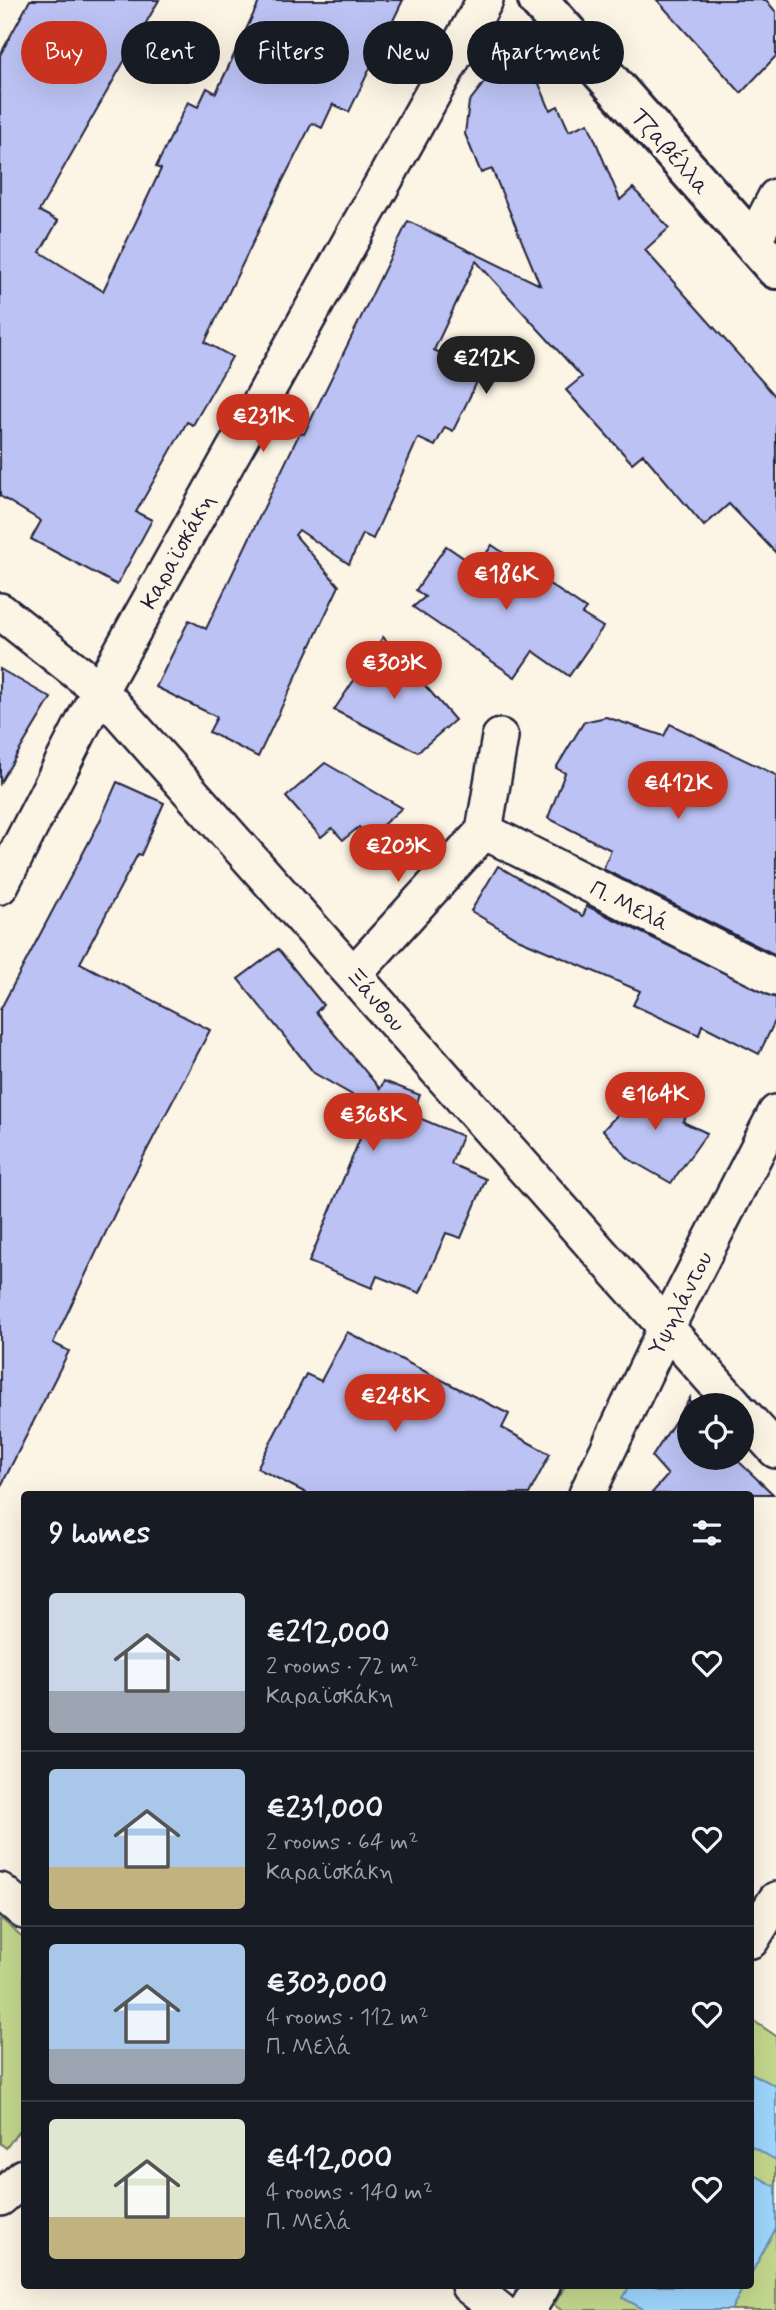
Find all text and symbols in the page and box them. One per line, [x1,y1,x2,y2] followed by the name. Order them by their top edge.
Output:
[21,21,107,84] chip: Buy
[121,21,220,84] chip: Rent
[234,21,349,84] chip: Filters
[363,21,453,84] chip: New
[467,21,624,84] chip: Apartment
[624,101,717,202] street label: Τζαβέλλα
[437,336,535,396] pin: €212K
[453,344,519,374] text: €212K
[214,394,312,454] pin: €231K
[232,402,294,432] text: €231K
[135,489,223,615] street label: Καραϊσκάκη
[457,552,555,612] pin: €186K
[473,560,539,590] text: €186K
[345,642,443,701] pin: €303K
[362,649,426,679] text: €303K
[629,762,727,821] pin: €412K
[644,769,712,799] text: €412K
[349,824,447,884] pin: €203K
[365,832,431,862] text: €203K
[584,874,674,939] street label: Π. Μελά
[338,962,411,1039] street label: Ξάνθου
[606,1072,704,1132] pin: €164K
[621,1080,689,1110] text: €164K
[324,1094,422,1153] pin: €368K
[340,1101,406,1131] text: €368K
[643,1247,721,1361] street label: Υψηλάντου
[346,1374,444,1434] pin: €248K
[361,1382,429,1412] text: €248K
[677,1393,754,1470] map controls
[677,1393,754,1470] button: locate
[49,1514,150,1553] text: 9 homes
[688,1514,726,1552] icon: filters
[266,1613,390,1652] text: €212,000
[105,1621,189,1705] icon: home
[688,1644,726,1682] icon: heart
[266,1652,419,1682] text: 2 rooms · 72 m²
[266,1682,394,1712] text: Καραϊσκάκη
[266,1789,383,1828] text: €231,000
[105,1797,189,1881] icon: home
[688,1820,726,1858] icon: heart
[266,1828,418,1858] text: 2 rooms · 64 m²
[266,1858,394,1888] text: Καραϊσκάκη
[266,1964,387,2003] text: €303,000
[105,1972,189,2056] icon: home
[688,1995,726,2033] icon: heart
[266,2003,429,2033] text: 4 rooms · 112 m²
[266,2033,351,2063] text: Π. Μελά
[266,2139,392,2178] text: €412,000
[105,2147,189,2231] icon: home
[688,2170,726,2208] icon: heart
[266,2178,433,2208] text: 4 rooms · 140 m²
[266,2208,351,2238] text: Π. Μελά

